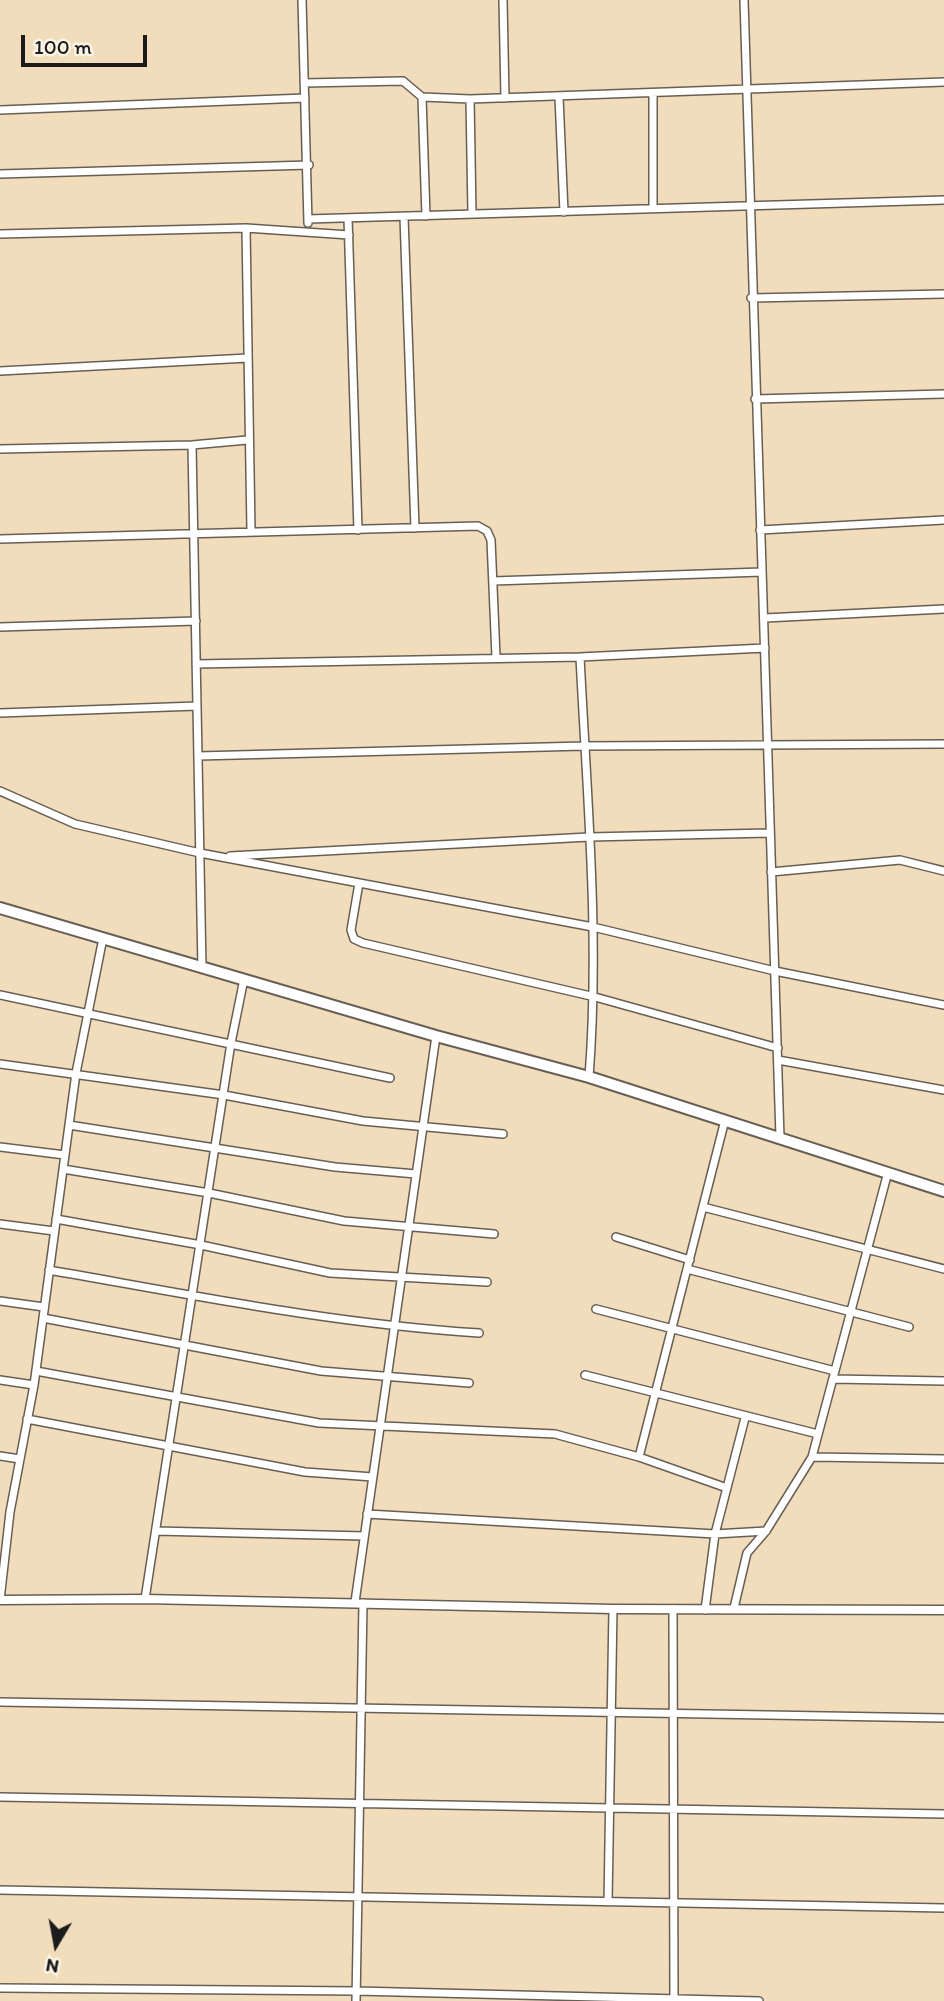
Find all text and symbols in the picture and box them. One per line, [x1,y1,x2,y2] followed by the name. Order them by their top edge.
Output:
[24,21,150,65] scale bar
[34,34,92,59] text: 100 m
[21,1910,91,1980] north arrow
[44,1954,61,1979] text: N

